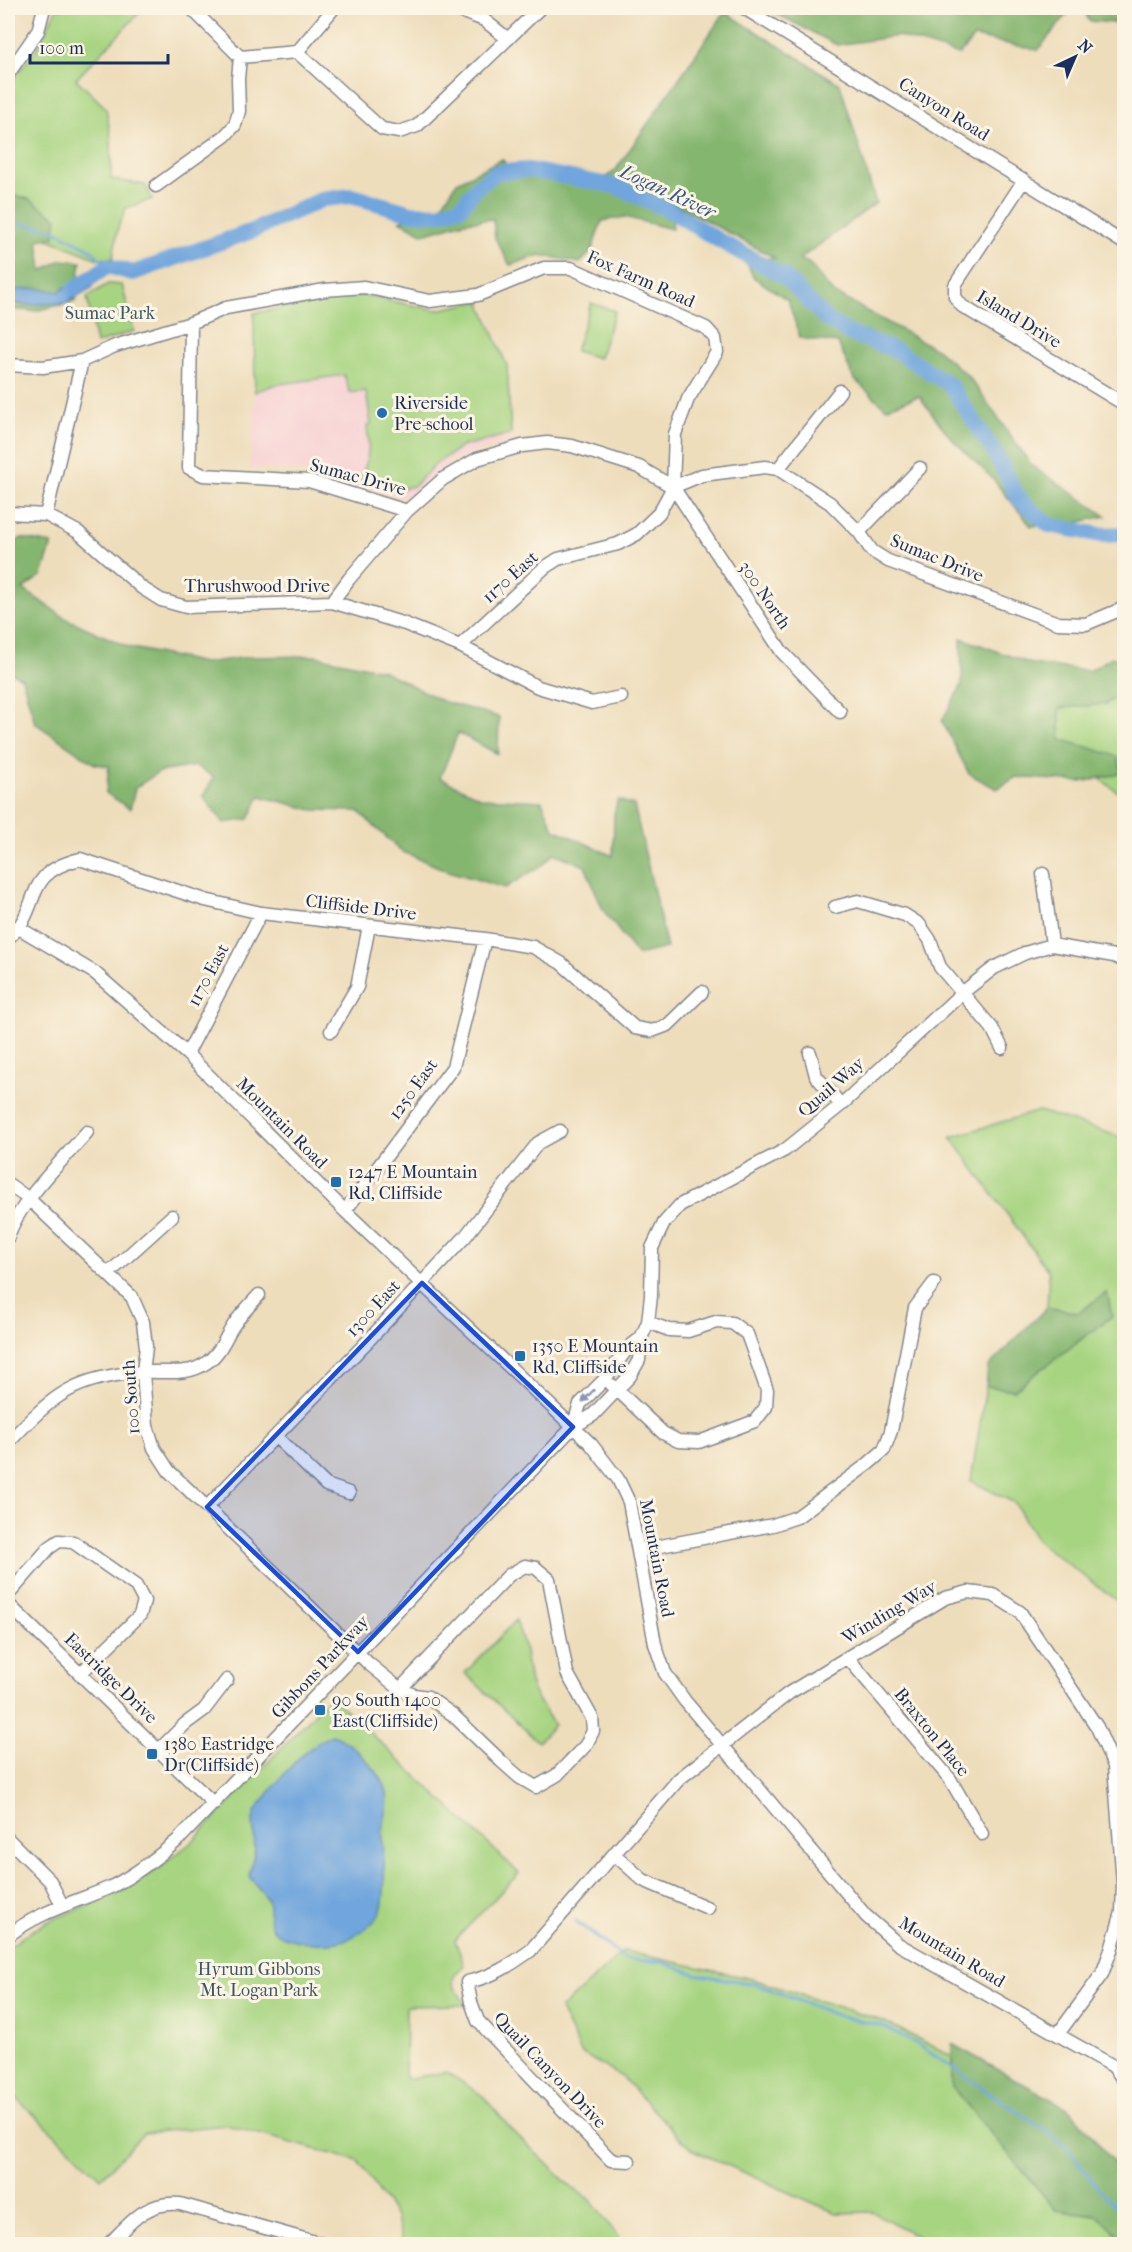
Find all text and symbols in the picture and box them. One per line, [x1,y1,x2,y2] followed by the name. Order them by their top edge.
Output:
[30,27,168,65] scale bar
[1045,27,1105,87] north arrow
[1074,36,1097,58] text: N
[39,38,84,59] text: 100 m
[895,73,993,146] street label: Canyon Road
[615,159,721,224] water label: Logan River
[584,246,698,313] street label: Fox Farm Road
[973,286,1065,353] street label: Island Drive
[65,303,156,324] park label: Sumac Park
[394,393,474,435] place label: Riverside Pre-school
[375,406,389,420] marker: Riverside Pre-school
[308,455,408,500] street label: Sumac Drive
[887,530,986,587] street label: Sumac Drive
[478,547,543,608] street label: 1170 East
[734,557,795,633] street label: 300 North
[184,576,330,597] street label: Thrushwood Drive
[304,890,418,925] street label: Cliffside Drive
[183,940,234,1010] street label: 1170 East
[794,1052,870,1122] street label: Quail Way
[384,1055,443,1124] street label: 1250 East
[232,1073,332,1173] street label: Mountain Road
[348,1162,478,1204] place label: 1247 E Mountain Rd, Cliffside
[329,1175,343,1189] marker: 1247 E Mountain Rd, Cliffside
[342,1275,405,1341] street label: 1300 East
[532,1336,659,1378] place label: 1350 E Mountain Rd, Cliffside
[513,1349,527,1363] marker: 1350 E Mountain Rd, Cliffside
[118,1359,145,1435] street label: 100 South
[581,1389,595,1403] one-way arrow
[635,1497,678,1619] street label: Mountain Road
[837,1575,941,1649] street label: Winding Way
[267,1610,374,1723] street label: Gibbons Parkway
[60,1629,162,1728] street label: Eastridge Drive
[890,1684,974,1781] street label: Braxton Place
[332,1690,441,1732] place label: 90 South 1400 East(Cliffside)
[313,1703,327,1717] marker: 90 South 1400 East(Cliffside)
[164,1734,274,1776] place label: 1380 Eastridge Dr(Cliffside)
[145,1747,159,1761] marker: 1380 Eastridge Dr(Cliffside)
[895,1912,1009,1992] street label: Mountain Road
[197,1959,321,2001] park label: Hyrum Gibbons Mt. Logan Park
[489,2008,611,2133] street label: Quail Canyon Drive

